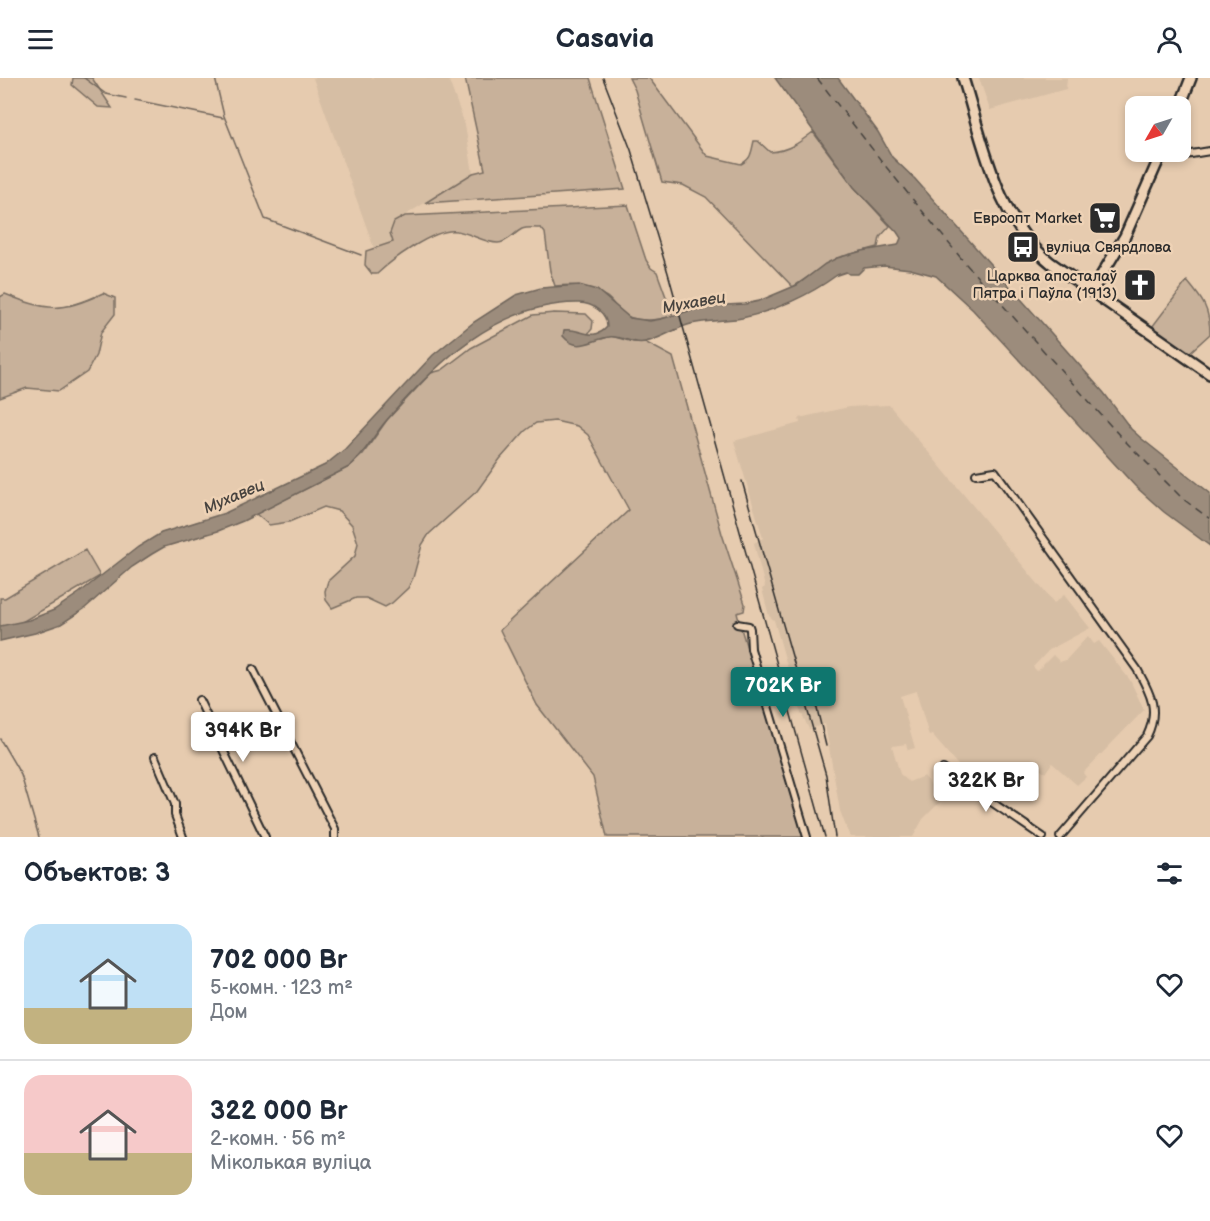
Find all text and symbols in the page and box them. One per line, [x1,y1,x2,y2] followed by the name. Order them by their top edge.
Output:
[24,23,57,56] icon: menu
[556,23,654,55] text: Casavia
[1153,23,1186,56] icon: person
[1125,96,1191,162] north arrow
[1125,96,1191,162] map controls
[1087,200,1123,236] supermarket icon: Евроопт Market
[973,209,1082,228] place label: Евроопт Market
[1005,229,1041,265] bus stop icon: вуліца Свярдлова
[1046,238,1171,257] place label: вуліца Свярдлова
[972,267,1117,303] place label: Царква апосталаў Пятра і Паўла (1913)
[1122,267,1158,303] church icon: Царква апосталаў Пятра і Паўла (1913)
[661,288,727,318] water label: Мухавец
[201,476,267,518] water label: Мухавец
[728,667,838,718] pin: 702K Br
[745,674,821,698] text: 702K Br
[188,712,298,763] pin: 394K Br
[205,719,281,743] text: 394K Br
[931,762,1041,813] pin: 322K Br
[948,769,1024,793] text: 322K Br
[1153,857,1186,890] icon: filters
[24,858,170,889] text: Объектов: 3
[210,945,347,976] text: 702 000 Br
[72,948,144,1020] icon: home
[1153,968,1186,1001] icon: heart
[210,976,353,1000] text: 5-комн. · 123 m²
[210,1000,248,1024] text: Дом
[210,1096,348,1127] text: 322 000 Br
[72,1099,144,1171] icon: home
[1153,1119,1186,1152] icon: heart
[210,1127,346,1151] text: 2-комн. · 56 m²
[210,1151,372,1175] text: Міколькая вуліца

